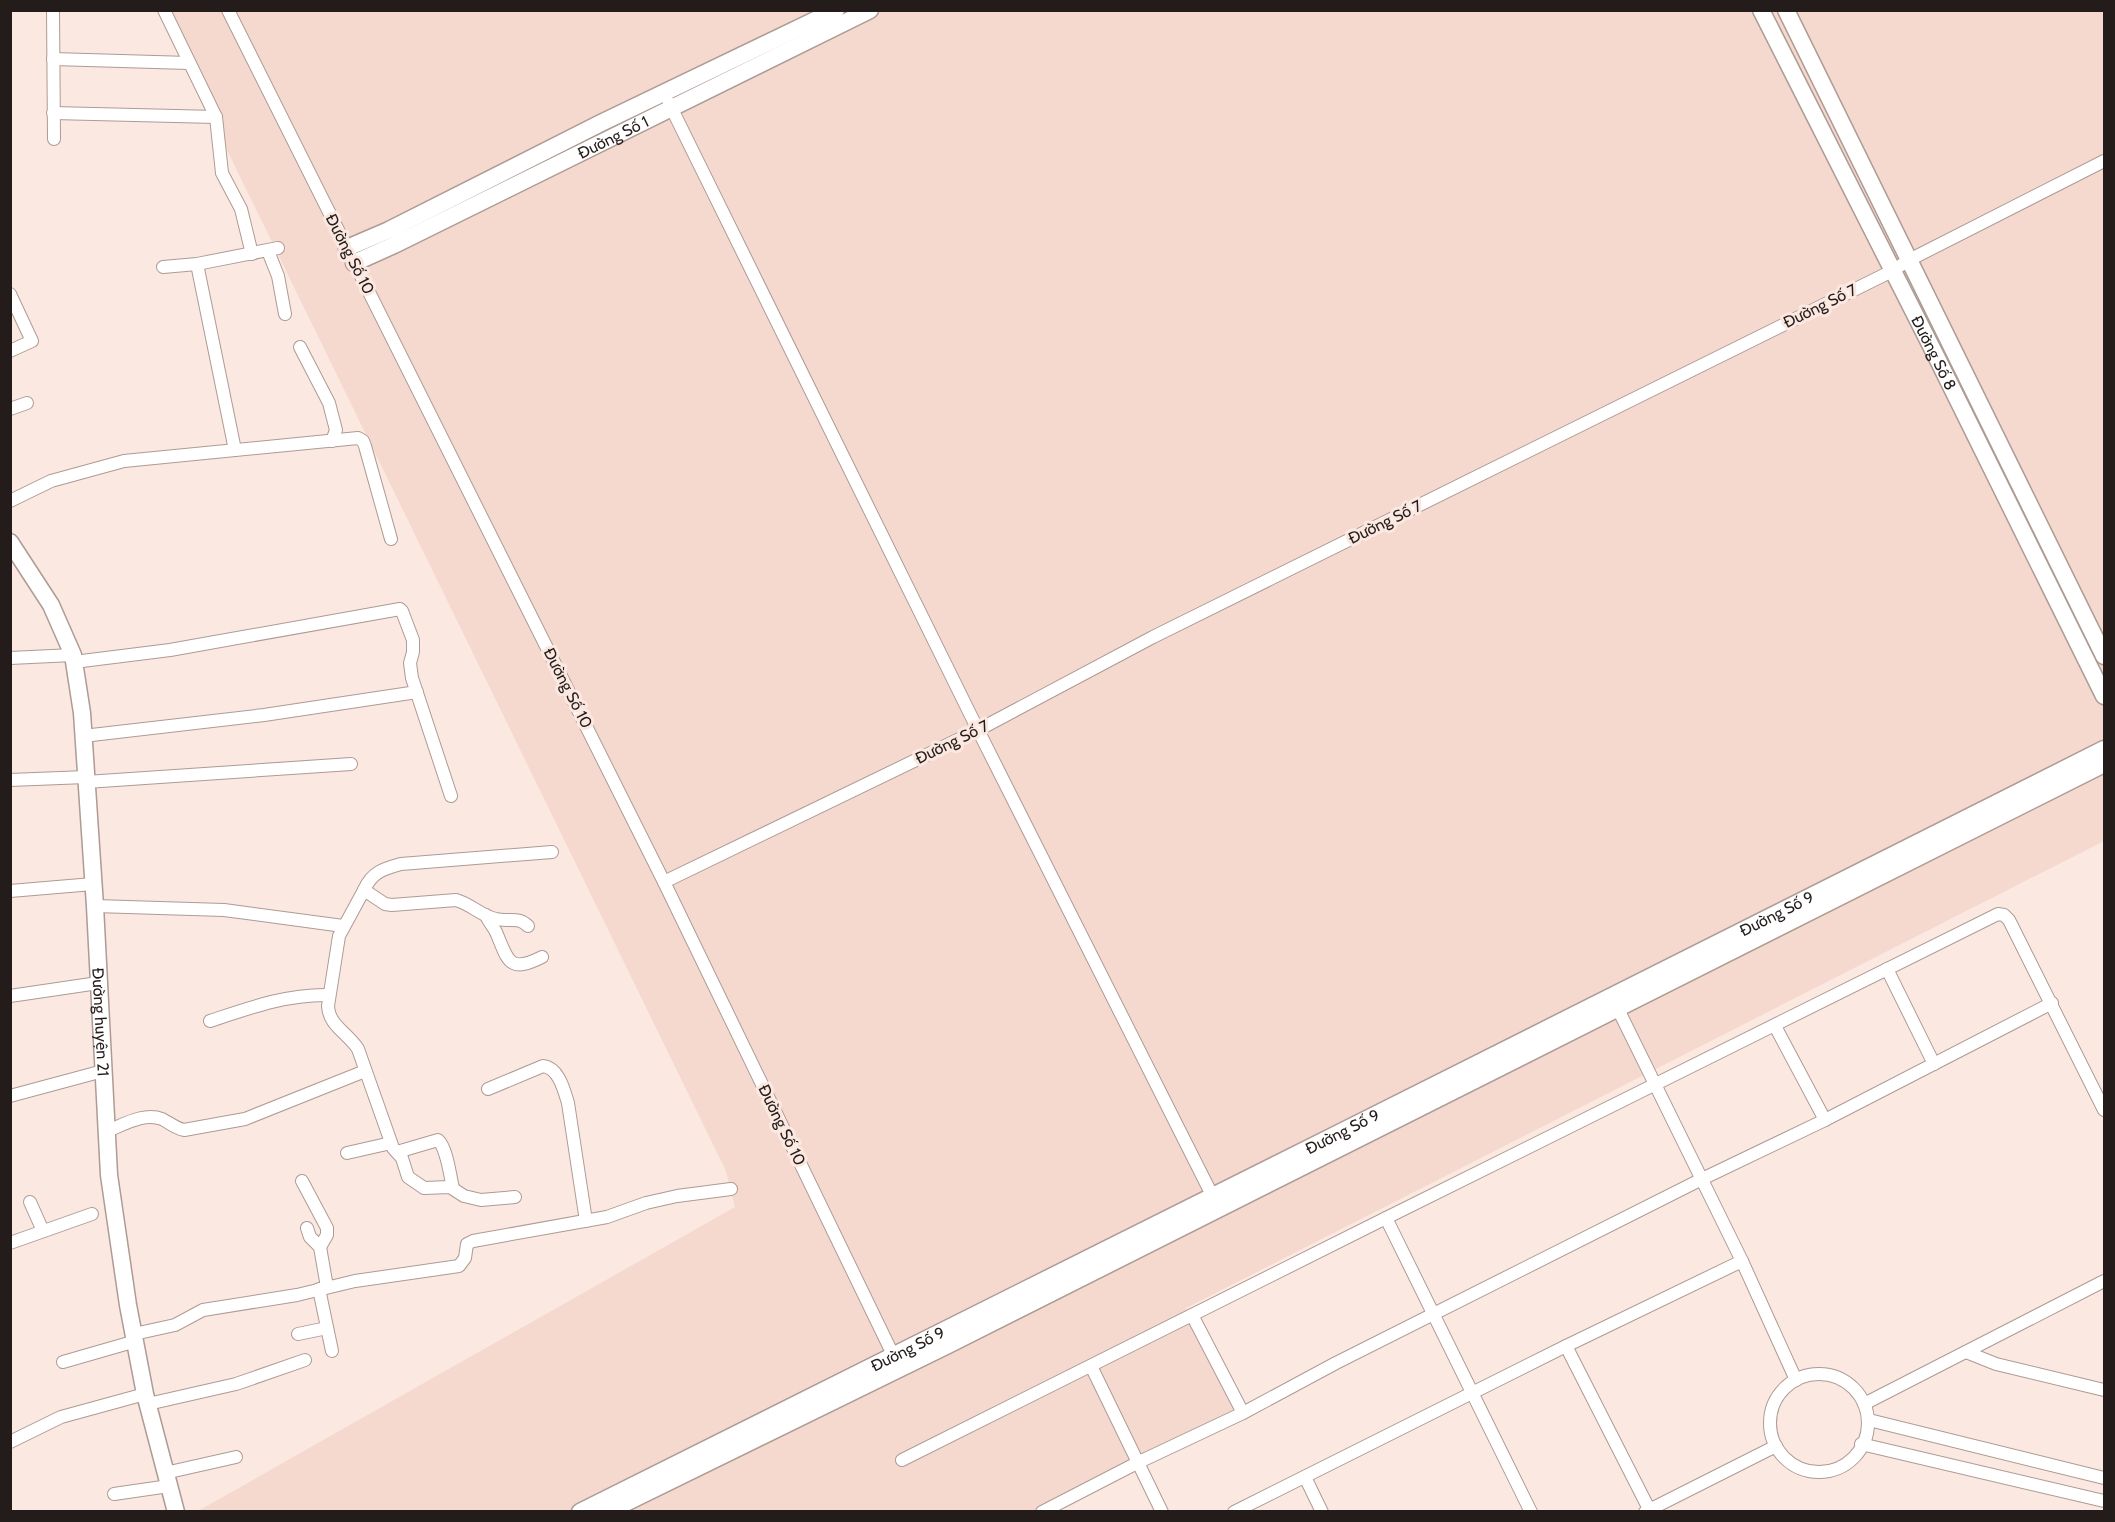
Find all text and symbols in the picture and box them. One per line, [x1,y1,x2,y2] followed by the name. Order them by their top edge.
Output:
[574,111,651,162] street label: Đường Số 1
[322,211,378,297] street label: Đường Số 10
[1780,280,1860,332] street label: Đường Số 7
[1908,312,1961,393] street label: Đường Số 8
[1345,496,1425,548] street label: Đường Số 7
[540,645,596,731] street label: Đường Số 10
[912,716,992,768] street label: Đường Số 7
[1736,887,1817,940] street label: Đường Số 9
[89,967,113,1077] street label: Đường huyện 21
[754,1082,810,1168] street label: Đường Số 10
[1302,1105,1382,1158] street label: Đường Số 9
[868,1322,948,1375] street label: Đường Số 9

